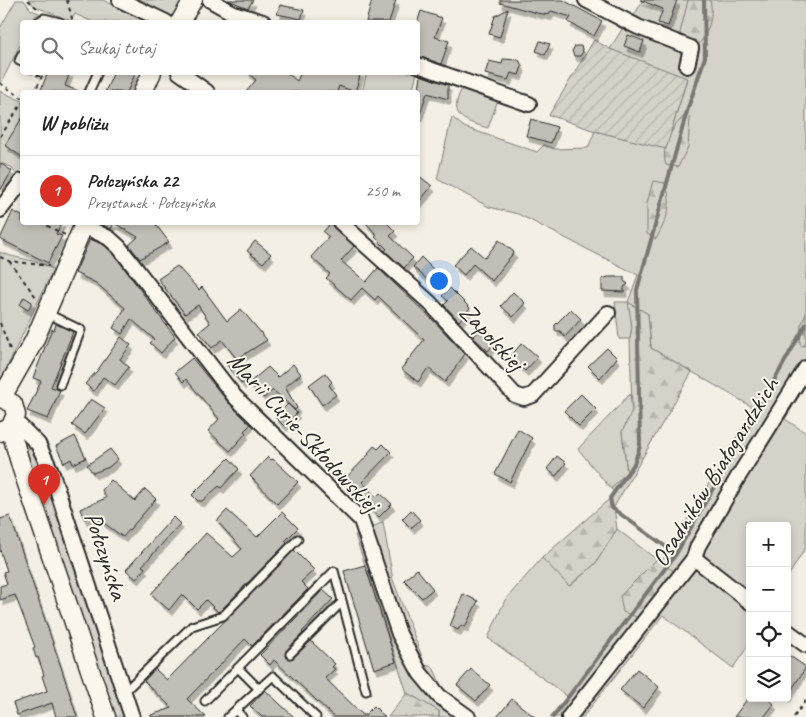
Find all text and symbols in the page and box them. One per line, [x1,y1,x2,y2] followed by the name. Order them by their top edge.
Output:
[20,20,420,75] search box
[38,34,66,62] icon: search
[78,36,155,60] text: Szukaj tutaj
[40,110,107,136] text: W pobliżu
[87,169,178,193] text: Połczyńska 22
[52,181,60,201] text: 1
[366,181,400,201] text: 250 m
[87,193,215,213] text: Przystanek · Połczyńska
[426,268,452,294] your location
[452,296,534,381] street label: Zapolskiej
[220,345,388,522] street label: Marii Curie-Skłodowskiej
[644,370,787,573] street label: Osadników Białogardzkich
[28,464,60,505] pin: 1
[77,508,136,606] street label: Połczyńska
[746,522,791,702] map controls
[746,522,791,567] button: +
[746,567,791,612] button: −
[746,612,791,657] button: locate
[746,657,791,702] button: layers

